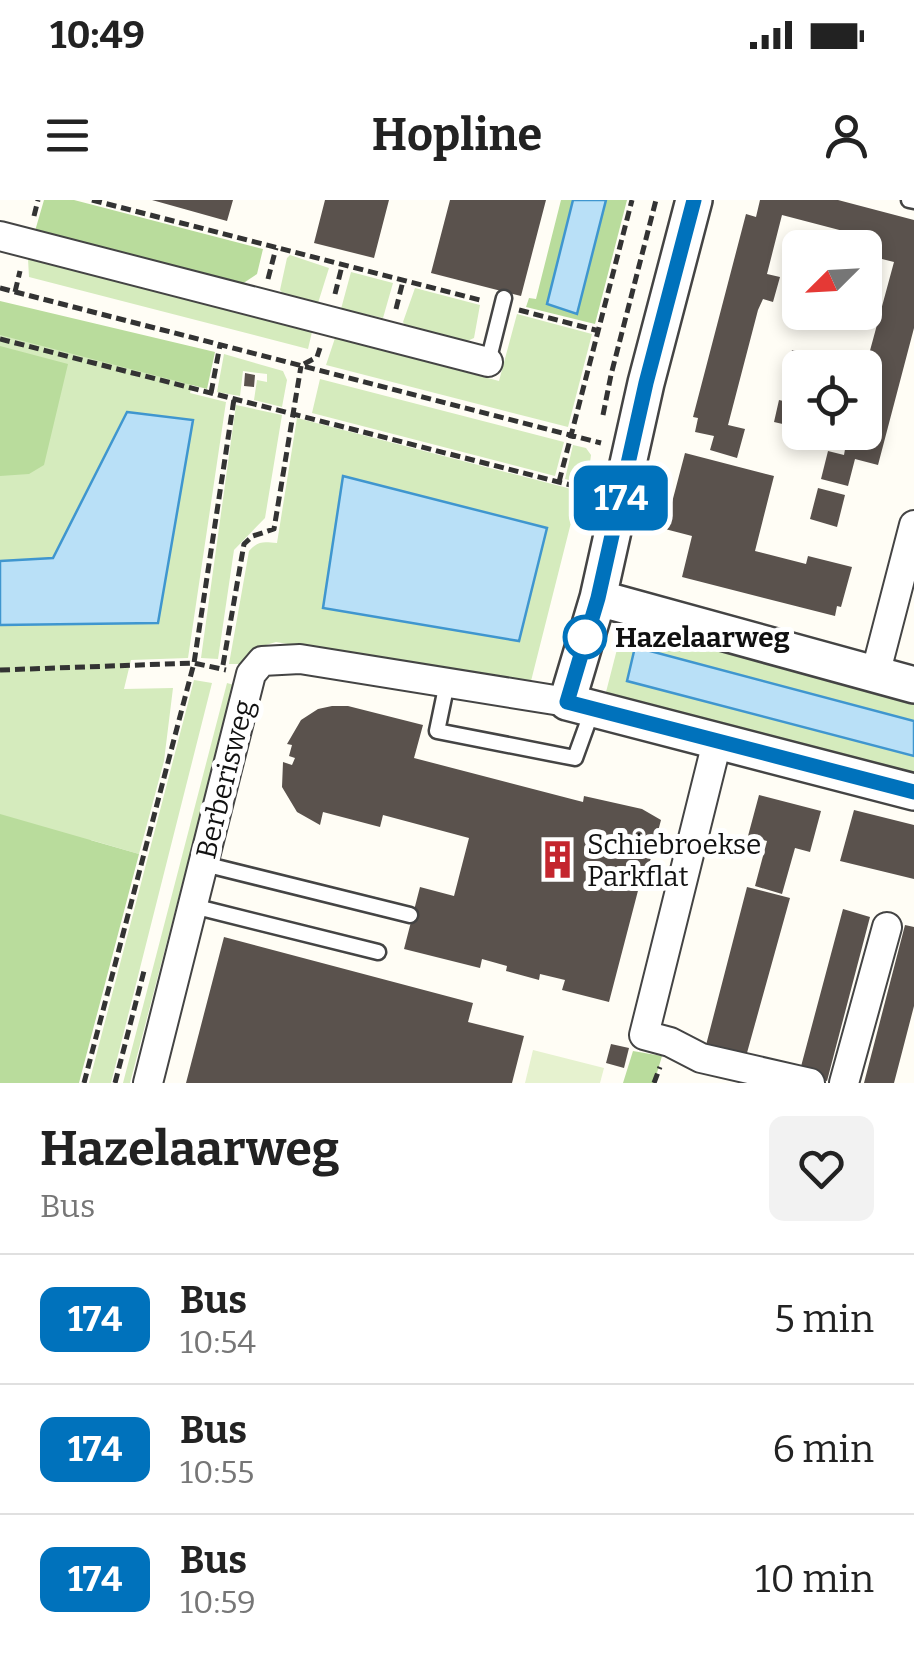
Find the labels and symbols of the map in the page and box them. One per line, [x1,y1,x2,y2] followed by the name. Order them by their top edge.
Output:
[782,230,882,330] north arrow
[564,466,678,530] line badge: 174
[564,616,606,658] marker: Hazelaarweg
[615,621,790,654] place label: Hazelaarweg
[189,696,261,862] street label: Berberisweg
[587,828,761,893] place label: Schiebroekse Parkflat
[536,839,578,881] building icon: Schiebroekse Parkflat

